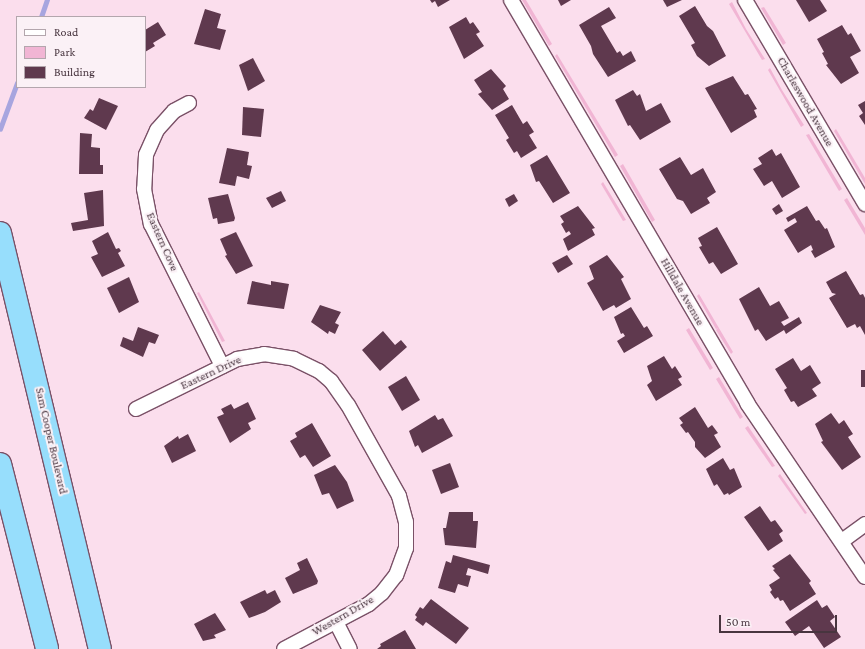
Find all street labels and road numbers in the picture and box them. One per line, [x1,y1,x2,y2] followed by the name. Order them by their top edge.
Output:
[774,55,836,149] street label: Charleswood Avenue
[143,210,181,274] street label: Eastern Cove
[657,256,707,328] street label: Hilldale Avenue
[179,353,243,393] street label: Eastern Drive
[32,386,70,496] street label: Sam Cooper Boulevard
[310,593,376,639] street label: Western Drive

